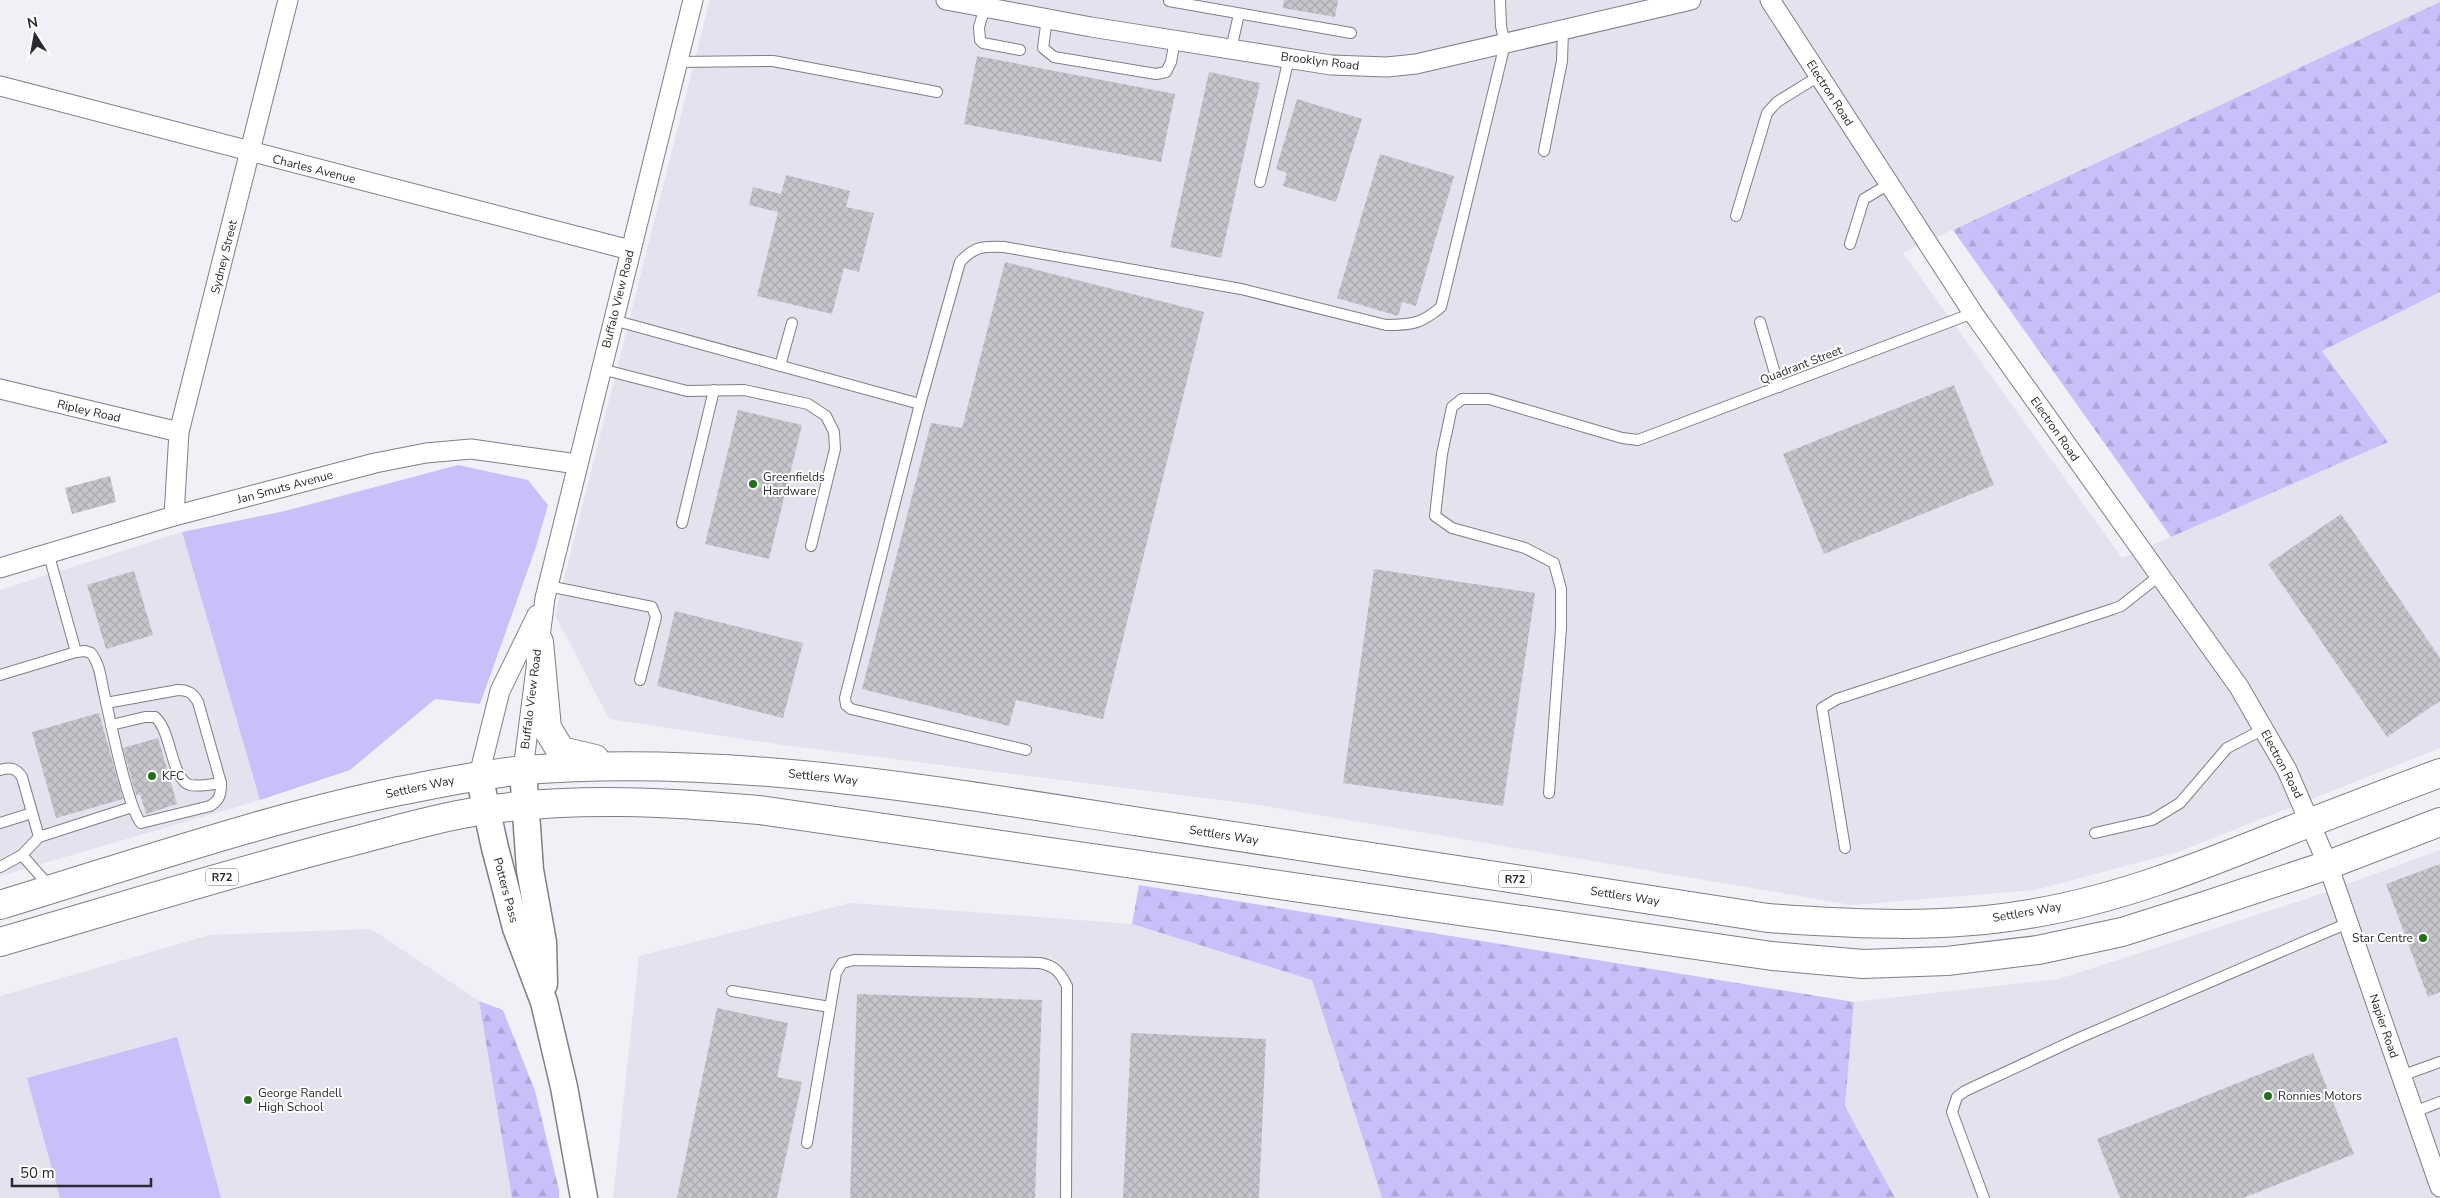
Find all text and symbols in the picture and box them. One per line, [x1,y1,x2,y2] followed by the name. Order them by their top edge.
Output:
[10,10,60,60] north arrow
[26,12,40,33] text: N
[1280,48,1360,74] street label: Brooklyn Road
[1803,57,1857,129] street label: Electron Road
[271,151,357,187] street label: Charles Avenue
[207,218,241,296] street label: Sydney Street
[598,248,638,350] street label: Buffalo View Road
[1758,342,1845,388] street label: Quadrant Street
[2027,394,2083,464] street label: Electron Road
[56,396,122,426] street label: Ripley Road
[234,467,335,508] street label: Jan Smuts Avenue
[763,469,825,499] place label: Greenfields Hardware
[747,478,759,490] marker: Greenfields Hardware
[517,648,545,750] street label: Buffalo View Road
[2257,727,2307,801] street label: Electron Road
[787,765,859,789] street label: Settlers Way
[162,768,184,784] place label: KFC
[146,770,158,782] marker: KFC
[384,772,457,802] street label: Settlers Way
[1188,822,1261,849] street label: Settlers Way
[490,856,522,925] street label: Potters Pass
[206,869,238,886] road number: R72
[1499,871,1531,888] road number: R72
[1589,883,1662,910] street label: Settlers Way
[1991,898,2064,926] street label: Settlers Way
[2352,930,2413,946] place label: Star Centre
[2417,932,2429,944] marker: Star Centre
[2366,992,2402,1060] street label: Napier Road
[258,1085,343,1115] place label: George Randell High School
[2278,1088,2362,1104] place label: Ronnies Motors
[2262,1090,2274,1102] marker: Ronnies Motors
[242,1094,254,1106] marker: George Randell High School
[12,1156,151,1188] scale bar
[20,1163,55,1183] text: 50 m

